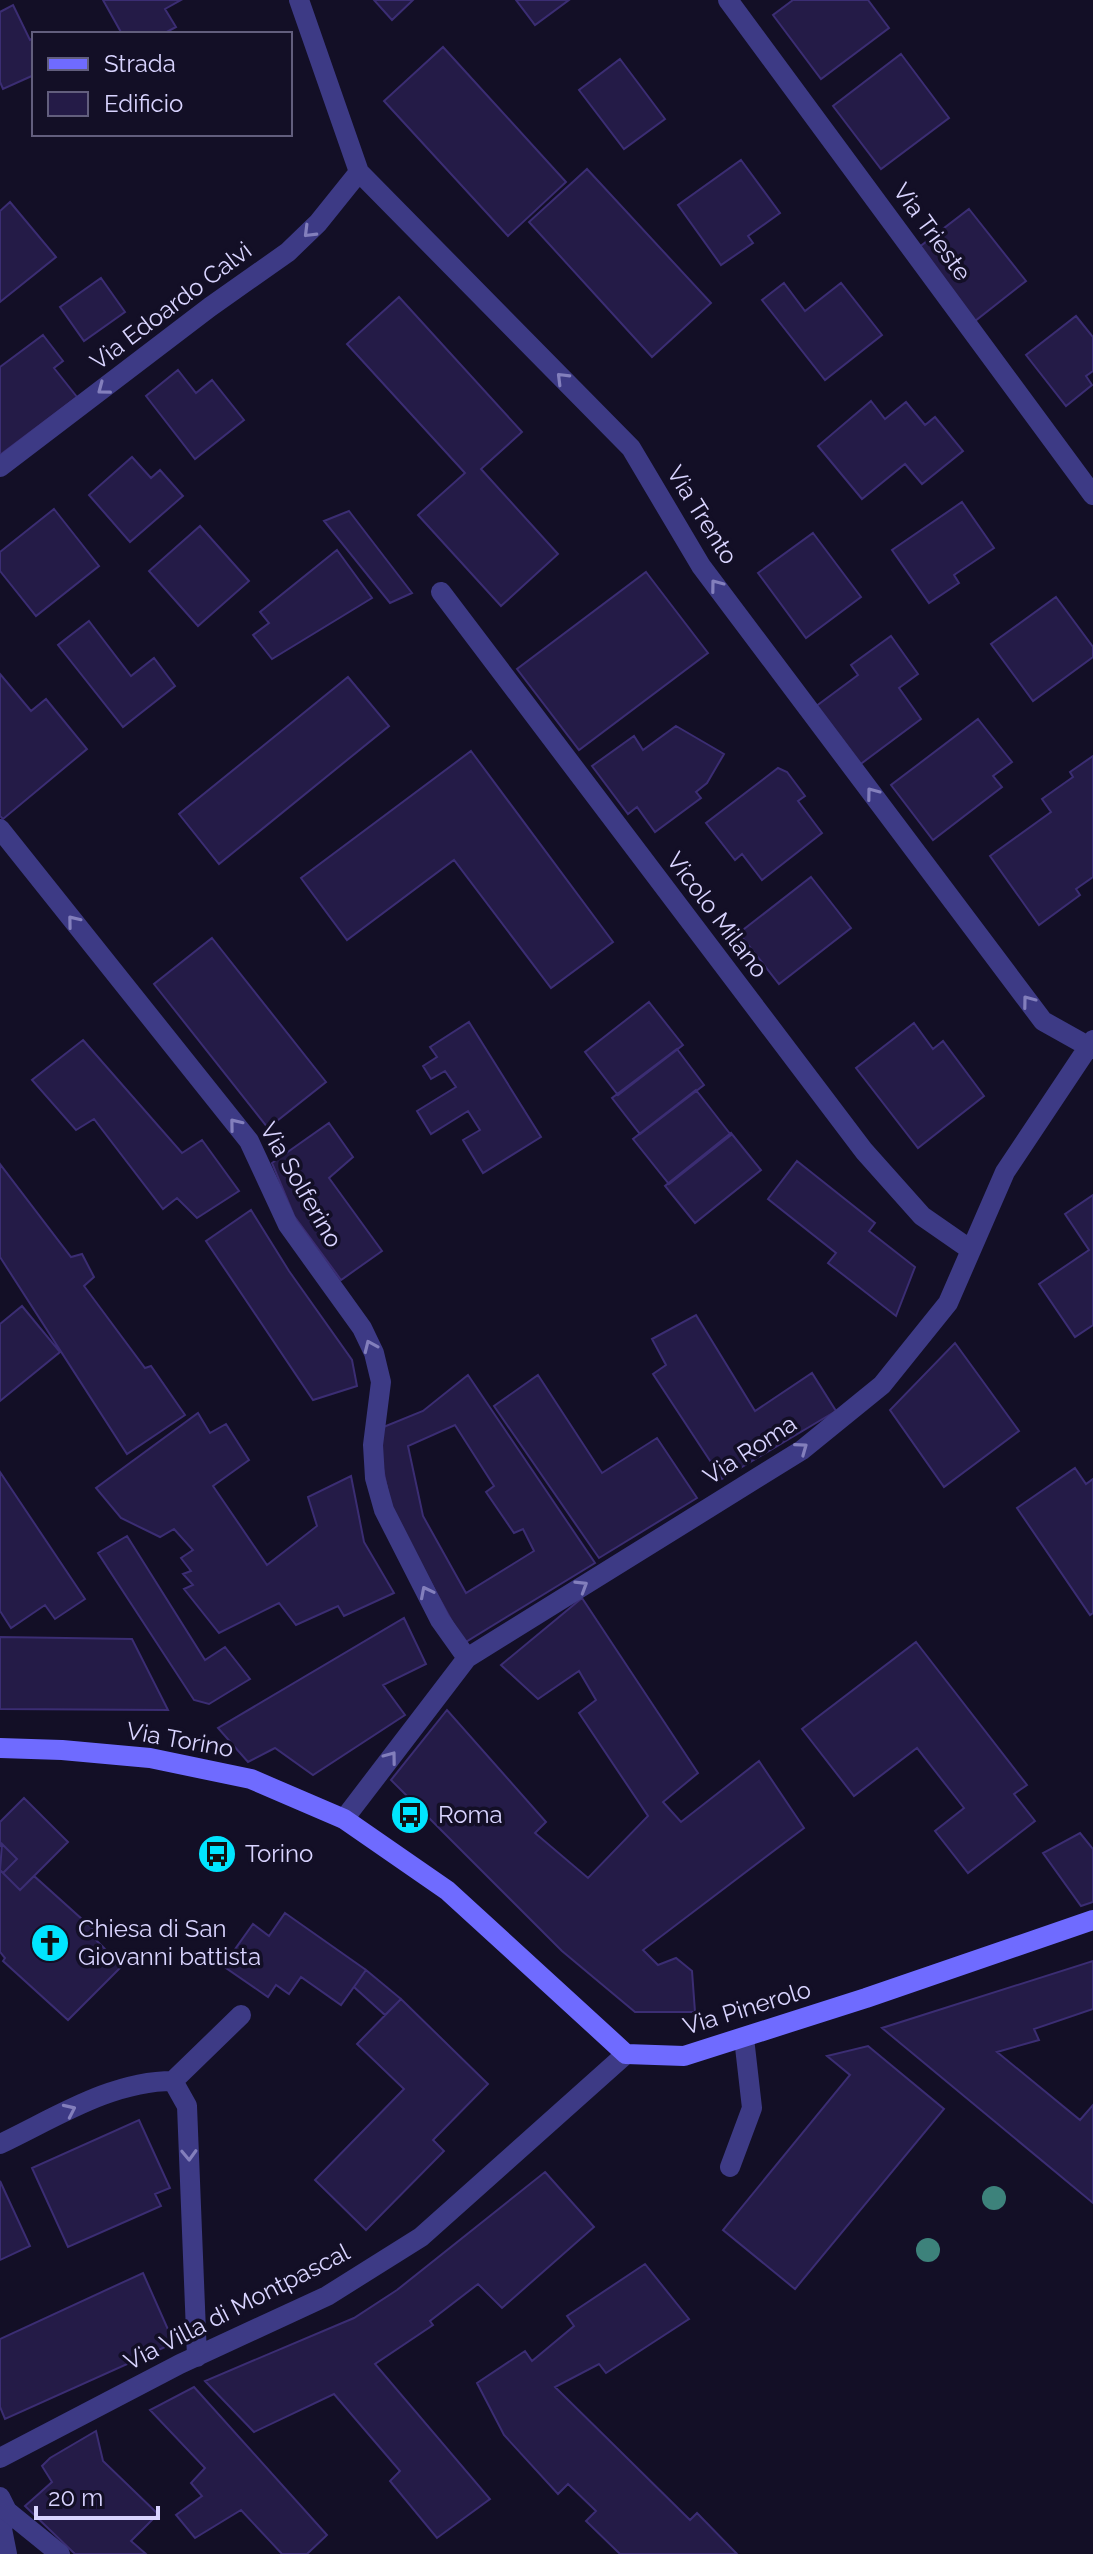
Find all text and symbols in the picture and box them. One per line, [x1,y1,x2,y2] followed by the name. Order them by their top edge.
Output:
[32,32,292,136] legend
[104,49,176,78] text: Strada
[104,89,183,118] text: Edificio
[887,177,978,286] street label: Via Trieste
[304,222,318,237] one-way arrow
[84,236,257,376] street label: Via Edoardo Calvi
[557,373,571,387] one-way arrow
[97,380,112,394] one-way arrow
[661,460,744,569] street label: Via Trento
[711,579,725,594] one-way arrow
[867,787,882,802] one-way arrow
[661,846,774,983] street label: Vicolo Milano
[69,915,83,930] one-way arrow
[1024,995,1038,1010] one-way arrow
[254,1117,349,1252] street label: Via Solferino
[231,1118,245,1133] one-way arrow
[363,1339,379,1354] one-way arrow
[698,1409,802,1490] street label: Via Roma
[793,1443,808,1458] one-way arrow
[573,1581,588,1596] one-way arrow
[420,1585,435,1600] one-way arrow
[124,1716,236,1763] street label: Via Torino
[382,1751,396,1766] one-way arrow
[389,1794,431,1836] bus stop icon: Roma
[438,1800,503,1829] place label: Roma
[196,1833,238,1875] bus stop icon: Torino
[245,1839,313,1868] place label: Torino
[78,1914,261,1971] place label: Chiesa di San Giovanni battista
[29,1922,71,1964] church icon: Chiesa di San Giovanni battista
[679,1974,814,2041] street label: Via Pinerolo
[62,2104,77,2120] one-way arrow
[180,2149,197,2162] one-way arrow
[119,2237,355,2376] street label: Via Villa di Montpascal
[36,2470,158,2520] scale bar
[48,2483,103,2512] text: 20 m

